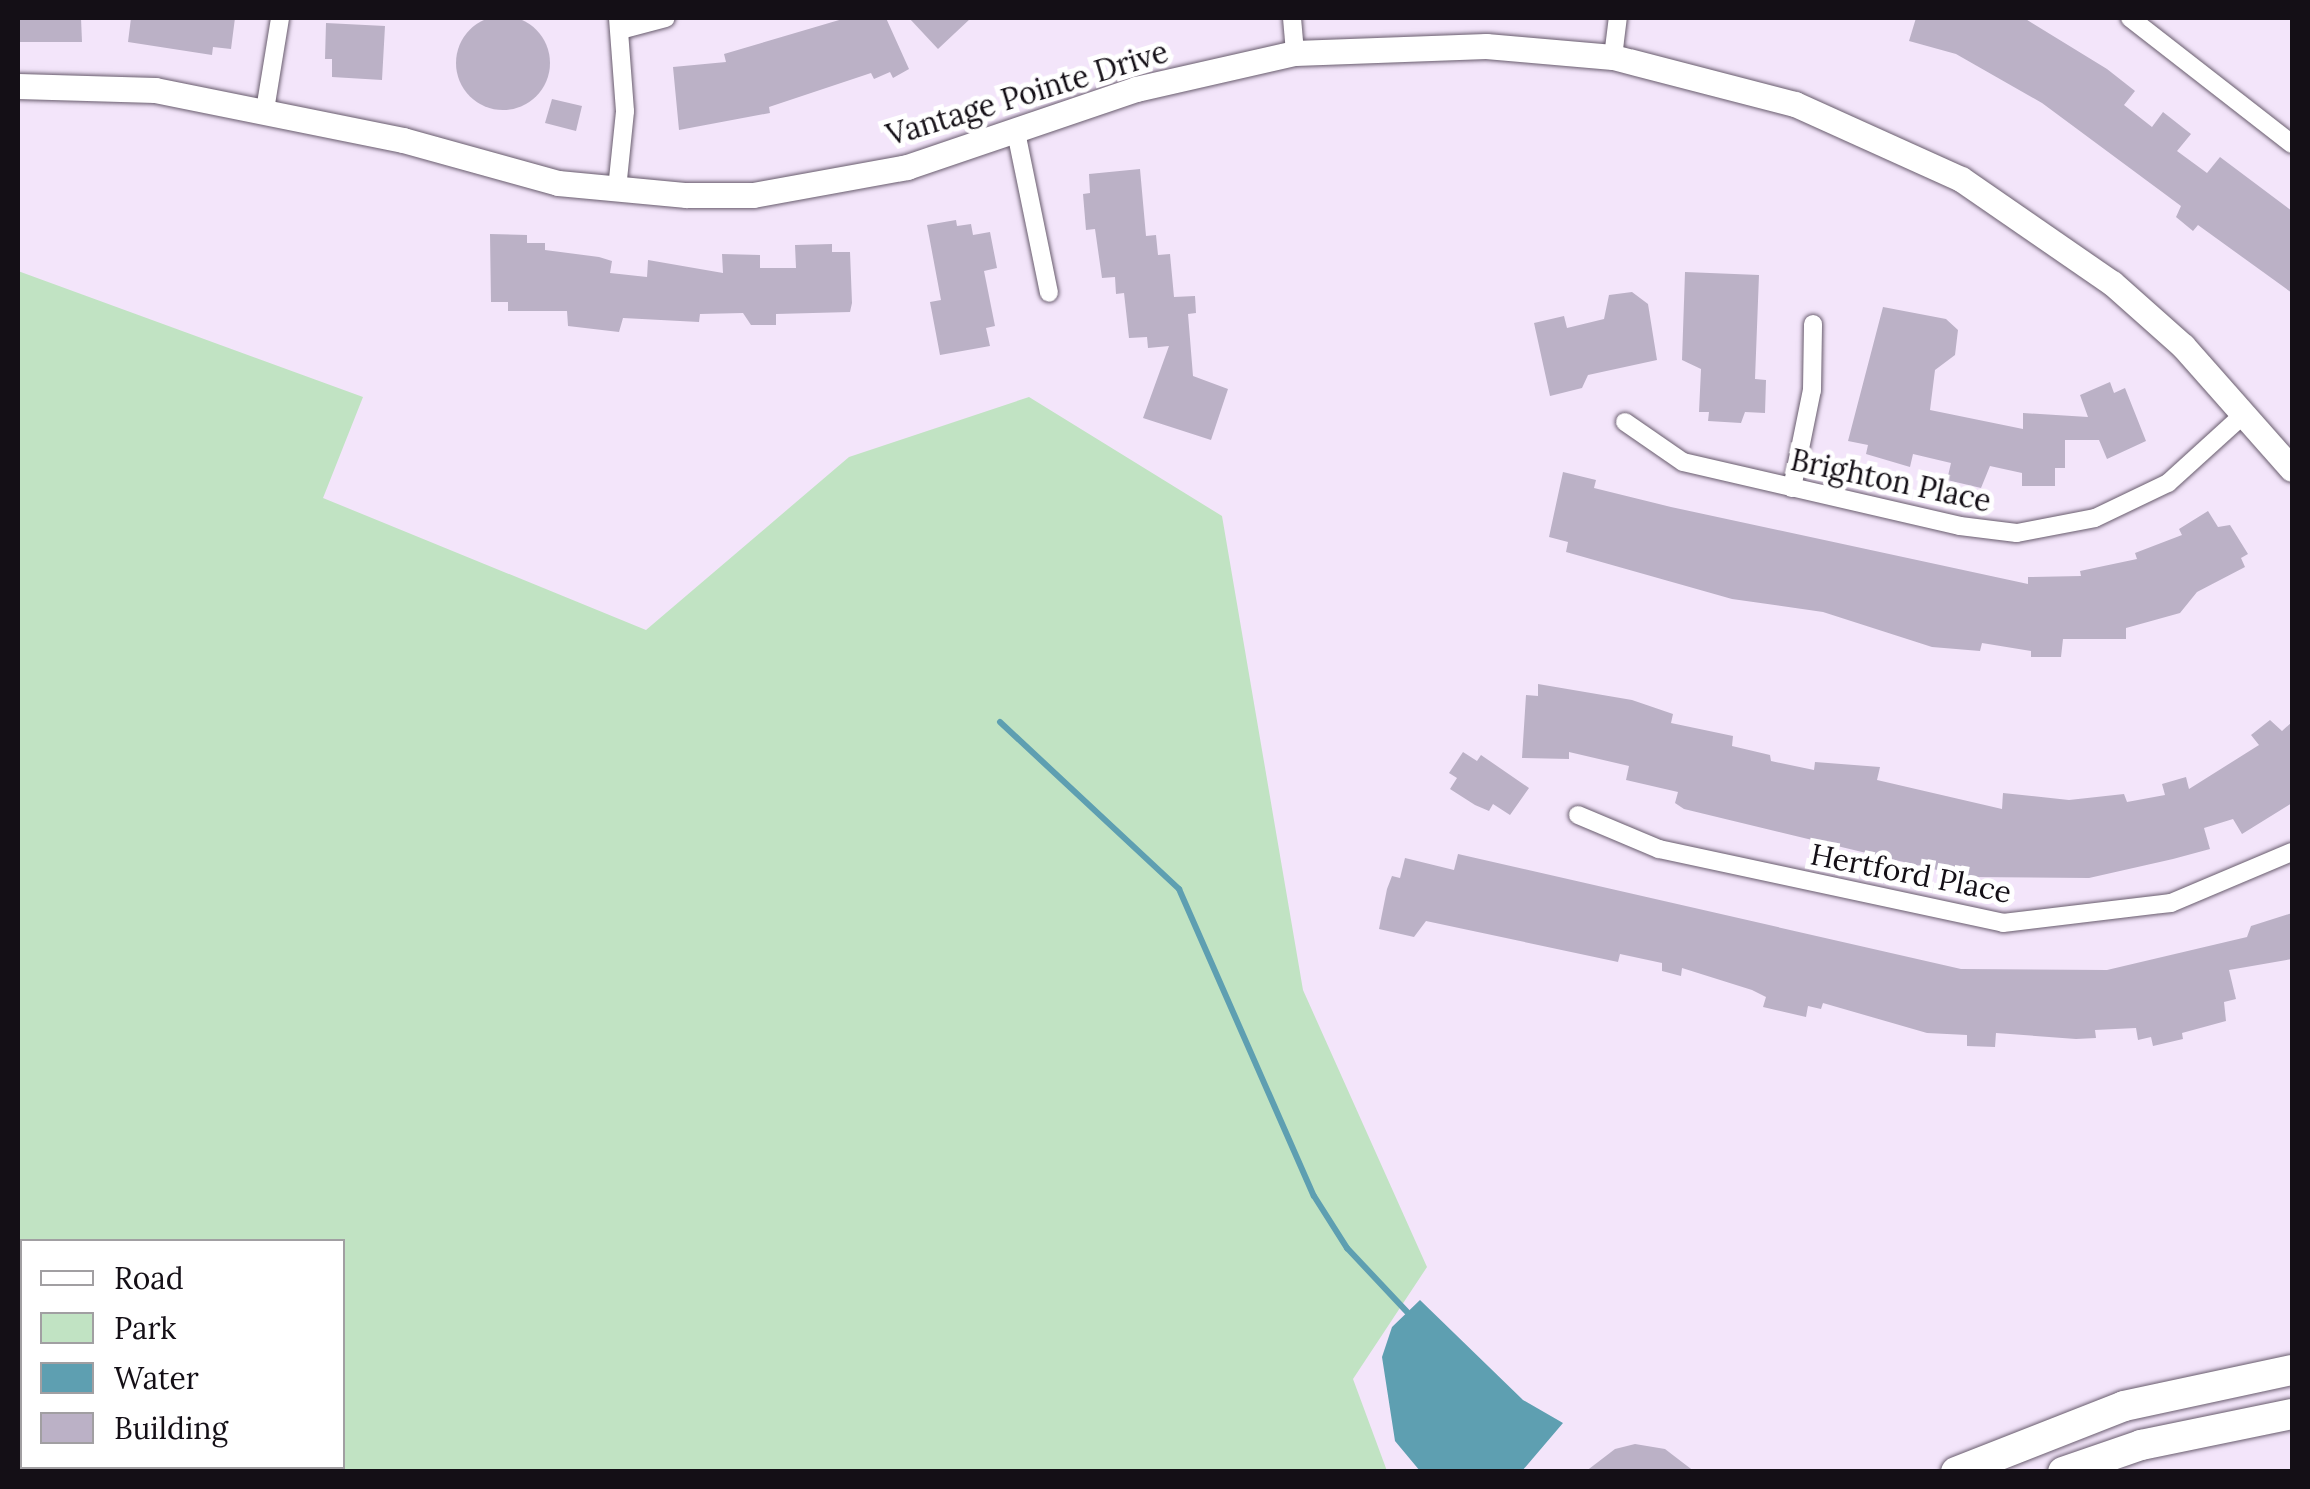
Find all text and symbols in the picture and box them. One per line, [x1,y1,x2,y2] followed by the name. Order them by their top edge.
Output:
[882,33,1172,153] street label: Vantage Pointe Drive
[1788,441,1994,519] street label: Brighton Place
[1808,836,2014,910] street label: Hertford Place
[20,1239,345,1469] legend
[114,1259,184,1297] text: Road
[114,1309,176,1347] text: Park
[114,1359,199,1397] text: Water
[114,1409,228,1447] text: Building

